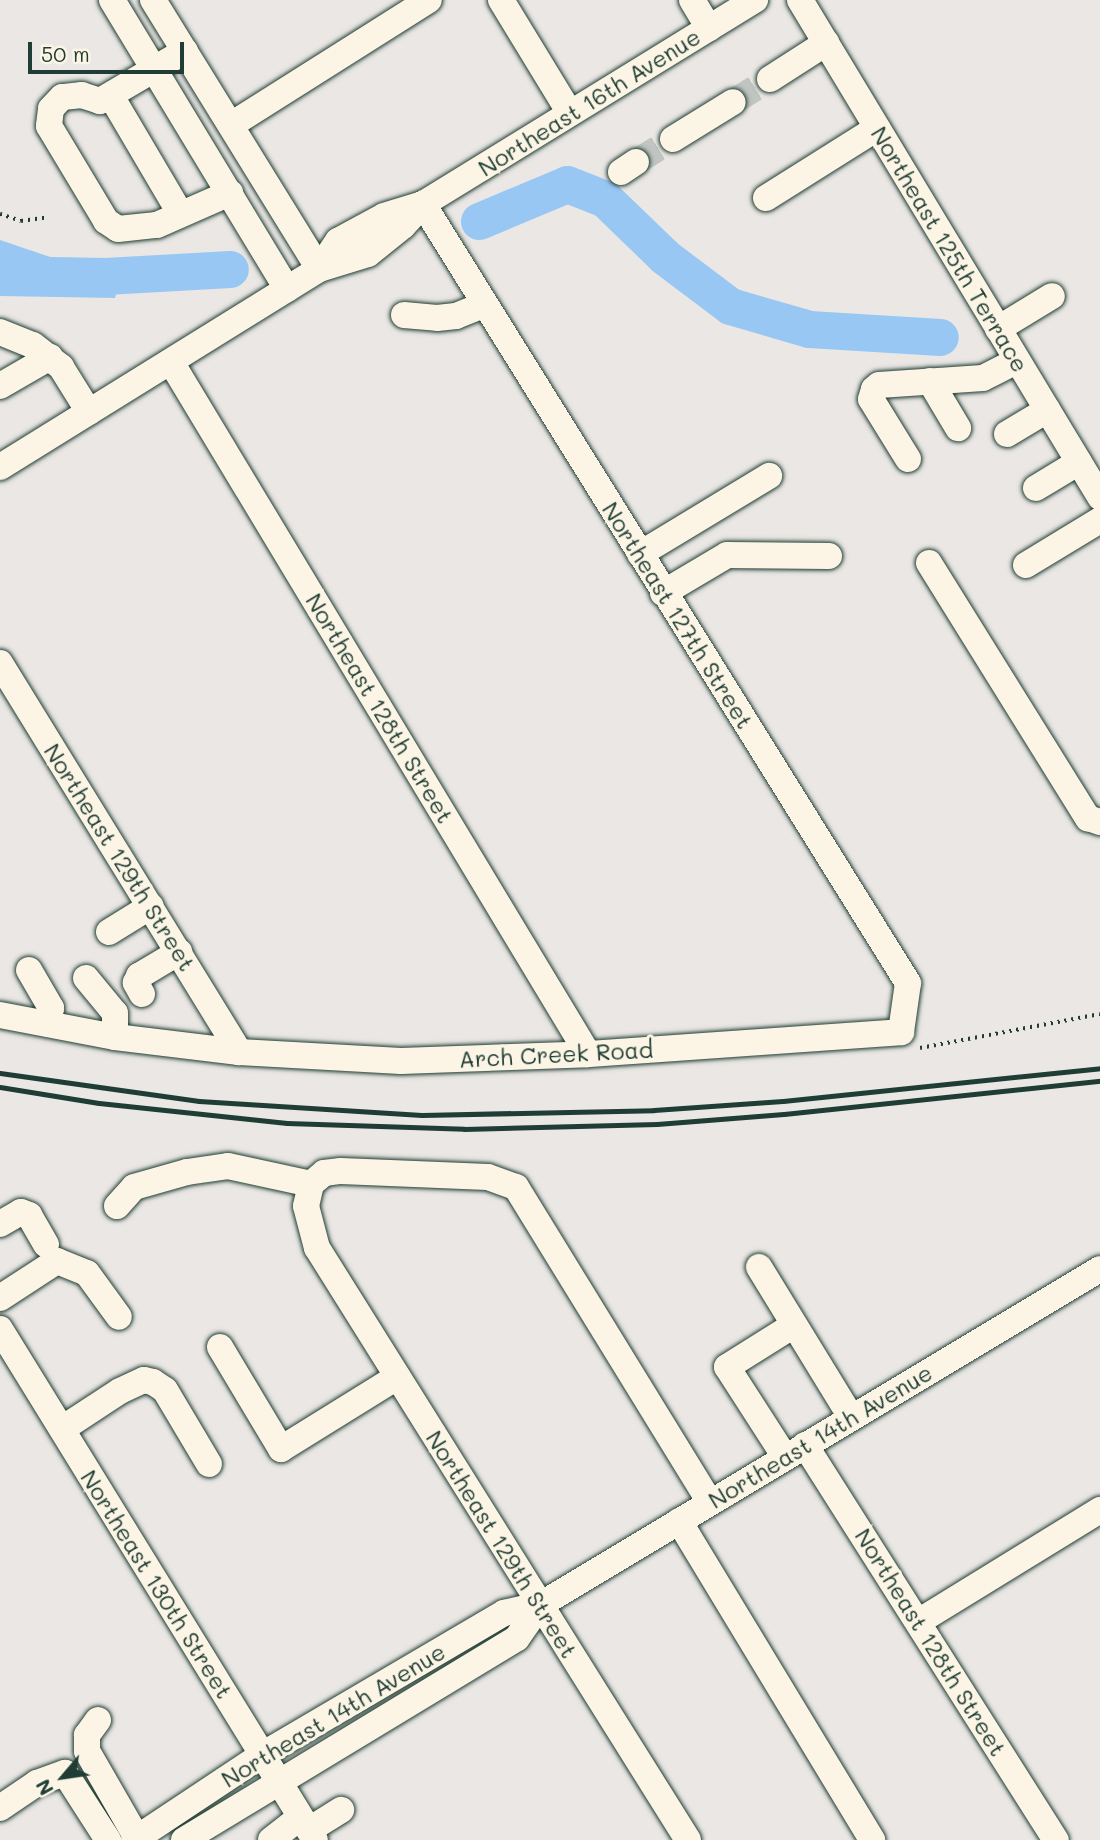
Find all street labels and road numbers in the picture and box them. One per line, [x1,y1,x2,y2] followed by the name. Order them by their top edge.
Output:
[473,22,705,182] street label: Northeast 16th Avenue
[866,121,1034,377] street label: Northeast 125th Terrace
[597,497,759,733] street label: Northeast 127th Street
[300,588,460,828] street label: Northeast 128th Street
[39,738,201,976] street label: Northeast 129th Street
[458,1035,654,1073] street label: Arch Creek Road
[703,1358,937,1514] street label: Northeast 14th Avenue
[421,1425,583,1663] street label: Northeast 129th Street
[75,1465,239,1703] street label: Northeast 130th Street
[850,1523,1012,1761] street label: Northeast 128th Street
[216,1637,450,1793] street label: Northeast 14th Avenue

